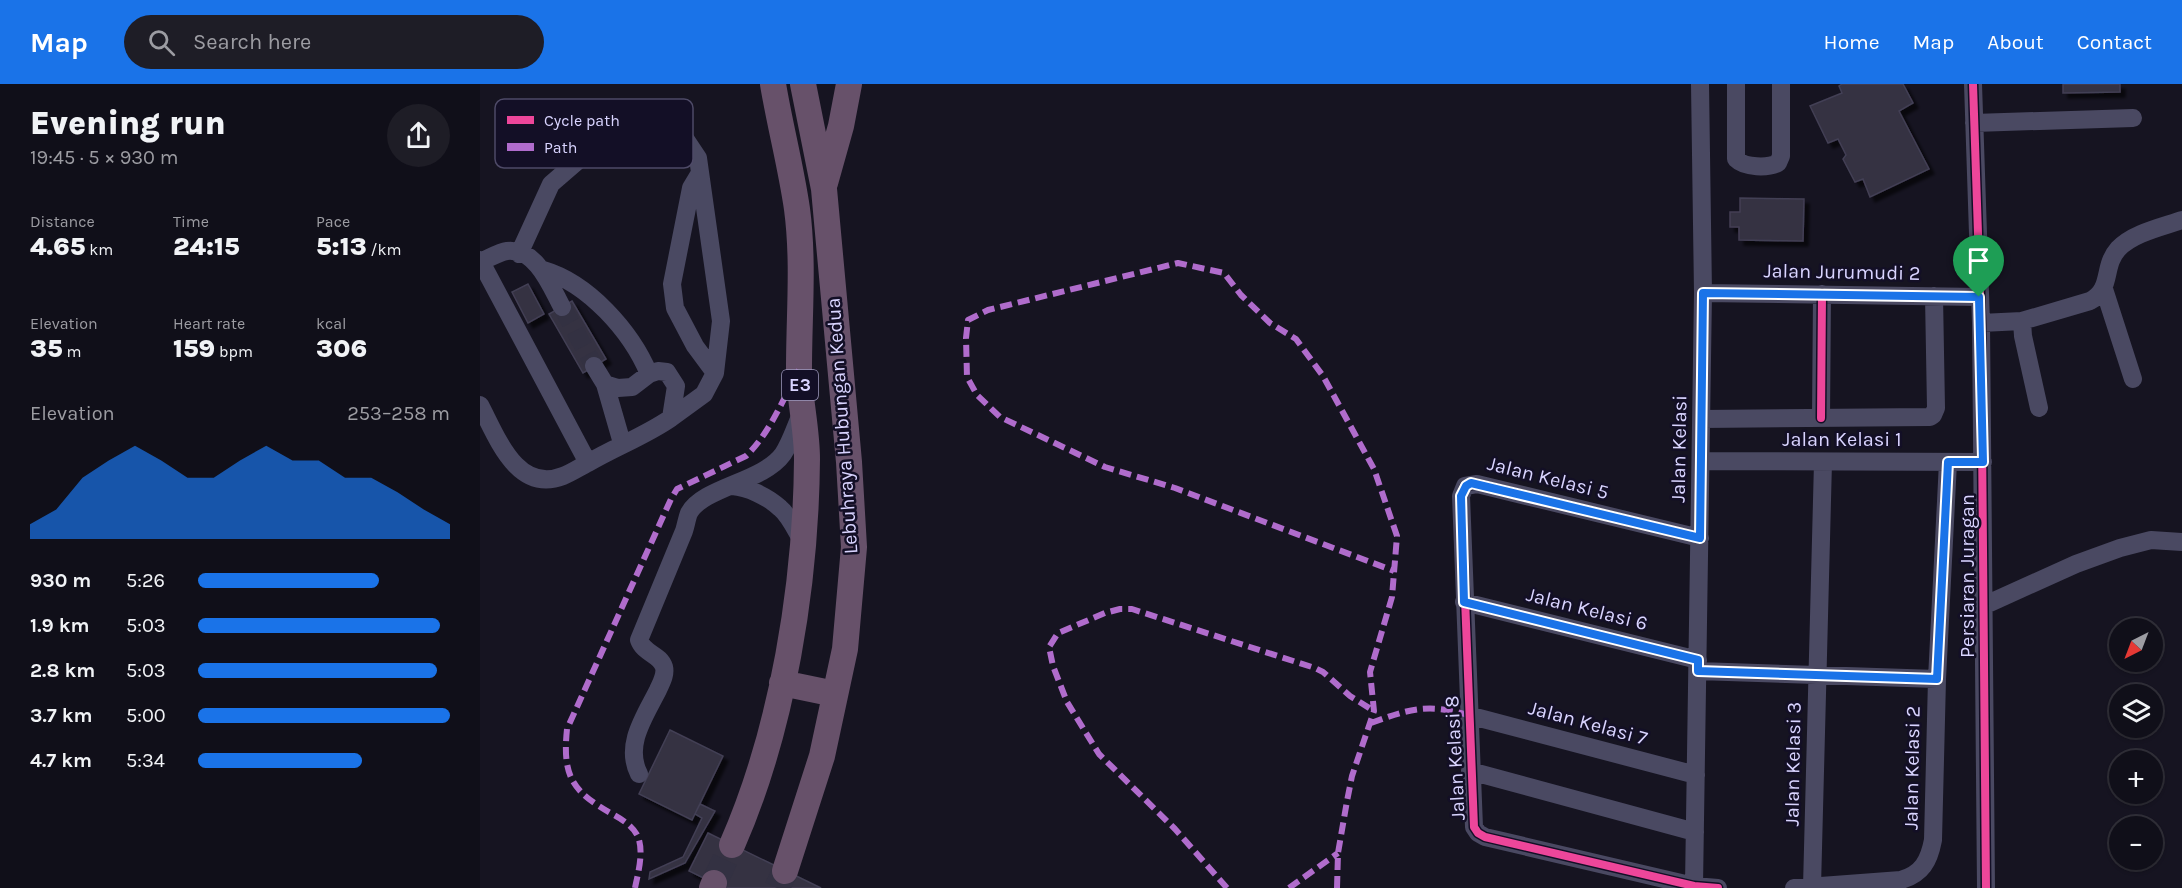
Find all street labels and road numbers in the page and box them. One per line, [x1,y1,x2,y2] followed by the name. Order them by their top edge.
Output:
[1763,259,1921,285] street label: Jalan Jurumudi 2
[822,297,862,555] street label: Lebuhraya Hubungan Kedua
[782,370,818,400] road number: E3
[1667,395,1691,503] street label: Jalan Kelasi
[1782,428,1902,451] street label: Jalan Kelasi 1
[1485,452,1611,504] street label: Jalan Kelasi 5
[1956,494,1979,658] street label: Persiaran Juragan
[1524,583,1650,635] street label: Jalan Kelasi 6
[1440,695,1470,821] street label: Jalan Kelasi 8
[1526,696,1651,750] street label: Jalan Kelasi 7
[1780,702,1806,826] street label: Jalan Kelasi 3
[1899,706,1925,830] street label: Jalan Kelasi 2

